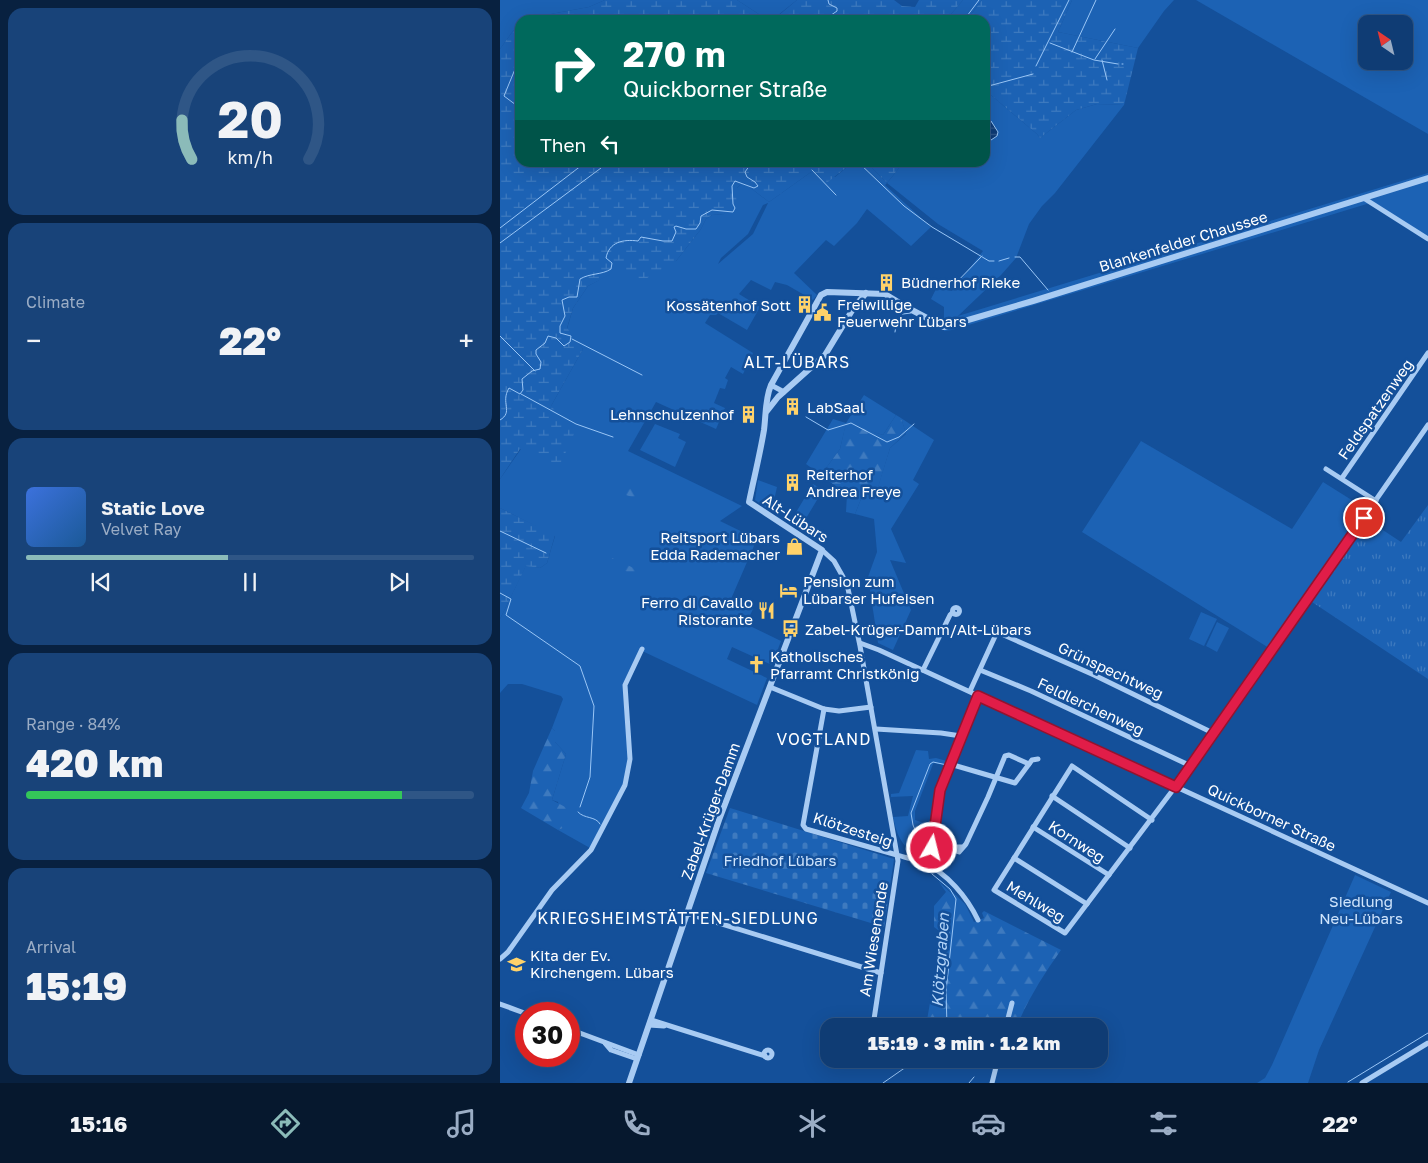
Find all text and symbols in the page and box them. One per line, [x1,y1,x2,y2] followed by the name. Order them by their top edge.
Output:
[1358,15,1412,70] north arrow
[1358,15,1413,70] map controls
[623,33,726,75] text: 270 m
[540,35,605,100] icon: right
[623,75,827,102] text: Quickborner Straße
[217,87,283,149] text: 20
[596,130,624,158] icon: left
[540,133,586,156] text: Then
[227,146,273,168] text: km/h
[1097,207,1270,275] street label: Blankenfelder Chaussee
[877,272,897,292] building icon: Büdnerhof Rieke
[901,273,1021,291] place label: Büdnerhof Rieke
[26,292,85,312] text: Climate
[795,295,815,315] building icon: Kossätenhof Sott
[837,295,967,330] place label: Freiwillige Feuerwehr Lübars
[666,296,791,314] place label: Kossätenhof Sott
[813,303,833,323] public building icon: Freiwillige Feuerwehr Lübars
[219,318,281,363] text: 22°
[26,324,41,357] text: −
[459,324,474,357] text: +
[744,352,850,372] district label: ALT-LÜBARS
[1334,355,1416,463] street label: Feldspatzenweg
[783,397,803,417] building icon: LabSaal
[807,398,865,416] place label: LabSaal
[738,404,758,424] building icon: Lehnschulzenhof
[610,405,735,423] place label: Lehnschulzenhof
[806,465,901,500] place label: Reiterhof Andrea Freye
[782,473,802,493] building icon: Reiterhof Andrea Freye
[760,490,832,546] street label: Alt-Lübars
[101,496,205,519] text: Static Love
[1343,497,1385,539] pin
[1350,504,1378,532] icon: arrive
[101,519,182,539] text: Velvet Ray
[650,528,780,563] place label: Reitsport Lübars Edda Rademacher
[784,536,804,556] shop icon: Reitsport Lübars Edda Rademacher
[87,568,115,596] icon: previous
[236,568,264,596] icon: pause
[385,568,413,596] icon: next
[803,572,935,607] place label: Pension zum Lübarser Hufeisen
[779,580,799,600] hotel icon: Pension zum Lübarser Hufeisen
[641,593,753,628] place label: Ferro di Cavallo Ristorante
[757,601,777,621] restaurant icon: Ferro di Cavallo Ristorante
[781,619,801,639] bus stop icon: Zabel-Krüger-Damm/Alt-Lübars
[805,620,1031,638] place label: Zabel-Krüger-Damm/Alt-Lübars
[1056,638,1166,702] street label: Grünspechtweg
[770,647,919,682] place label: Katholisches Pfarramt Christkönig
[746,655,766,675] church icon: Katholisches Pfarramt Christkönig
[1035,673,1147,739] street label: Feldlerchenweg
[26,714,120,734] text: Range · 84%
[777,729,871,749] district label: VOGTLAND
[26,740,163,785] text: 420 km
[677,740,743,882] street label: Zabel-Krüger-Damm
[1205,779,1339,855] street label: Quickborner Straße
[811,808,895,850] street label: Klötzesteig
[1045,816,1109,866] street label: Kornweg
[905,821,957,873] position arrow
[724,851,836,869] park label: Friedhof Lübars
[1003,876,1069,926] street label: Mehlweg
[855,880,891,998] street label: Am Wiesenende
[1319,892,1403,927] park label: Siedlung Neu-Lübars
[537,908,819,928] district label: KRIEGSHEIMSTÄTTEN-SIEDLUNG
[927,911,953,1008] water label: Klötzgraben
[26,937,76,957] text: Arrival
[530,946,674,981] place label: Kita der Ev. Kirchengem. Lübars
[506,954,526,974] school or university icon: Kita der Ev. Kirchengem. Lübars
[26,963,127,1008] text: 15:19
[515,1002,580,1067] speed limit sign: 30
[868,1031,1060,1054] text: 15:19 · 3 min · 1.2 km
[268,1106,303,1141] icon: directions
[444,1106,479,1141] icon: music
[619,1106,654,1141] icon: phone
[795,1106,830,1141] icon: climate
[971,1106,1006,1141] icon: car
[1146,1106,1181,1141] icon: filters
[70,1110,127,1137] text: 15:16
[1322,1110,1358,1137] text: 22°

